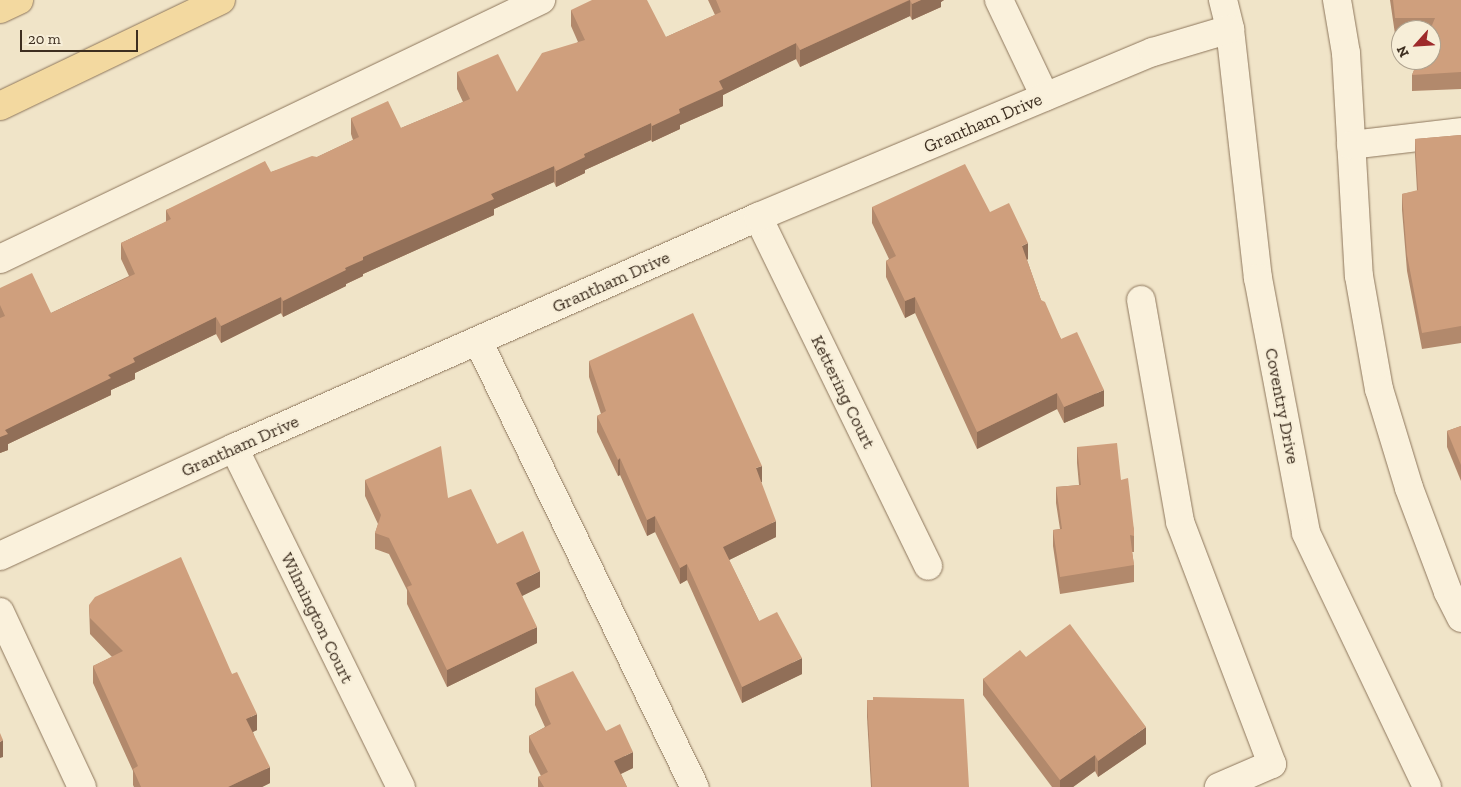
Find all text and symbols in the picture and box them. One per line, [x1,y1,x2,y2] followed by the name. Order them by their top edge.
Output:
[22,20,140,52] scale bar
[1391,20,1441,70] north arrow
[28,30,61,48] text: 20 m
[1393,43,1413,60] text: N
[921,88,1045,158] street label: Grantham Drive
[549,246,673,318] street label: Grantham Drive
[806,332,880,452] street label: Kettering Court
[1260,346,1304,466] street label: Coventry Drive
[178,410,302,482] street label: Grantham Drive
[276,549,358,687] street label: Wilmington Court

